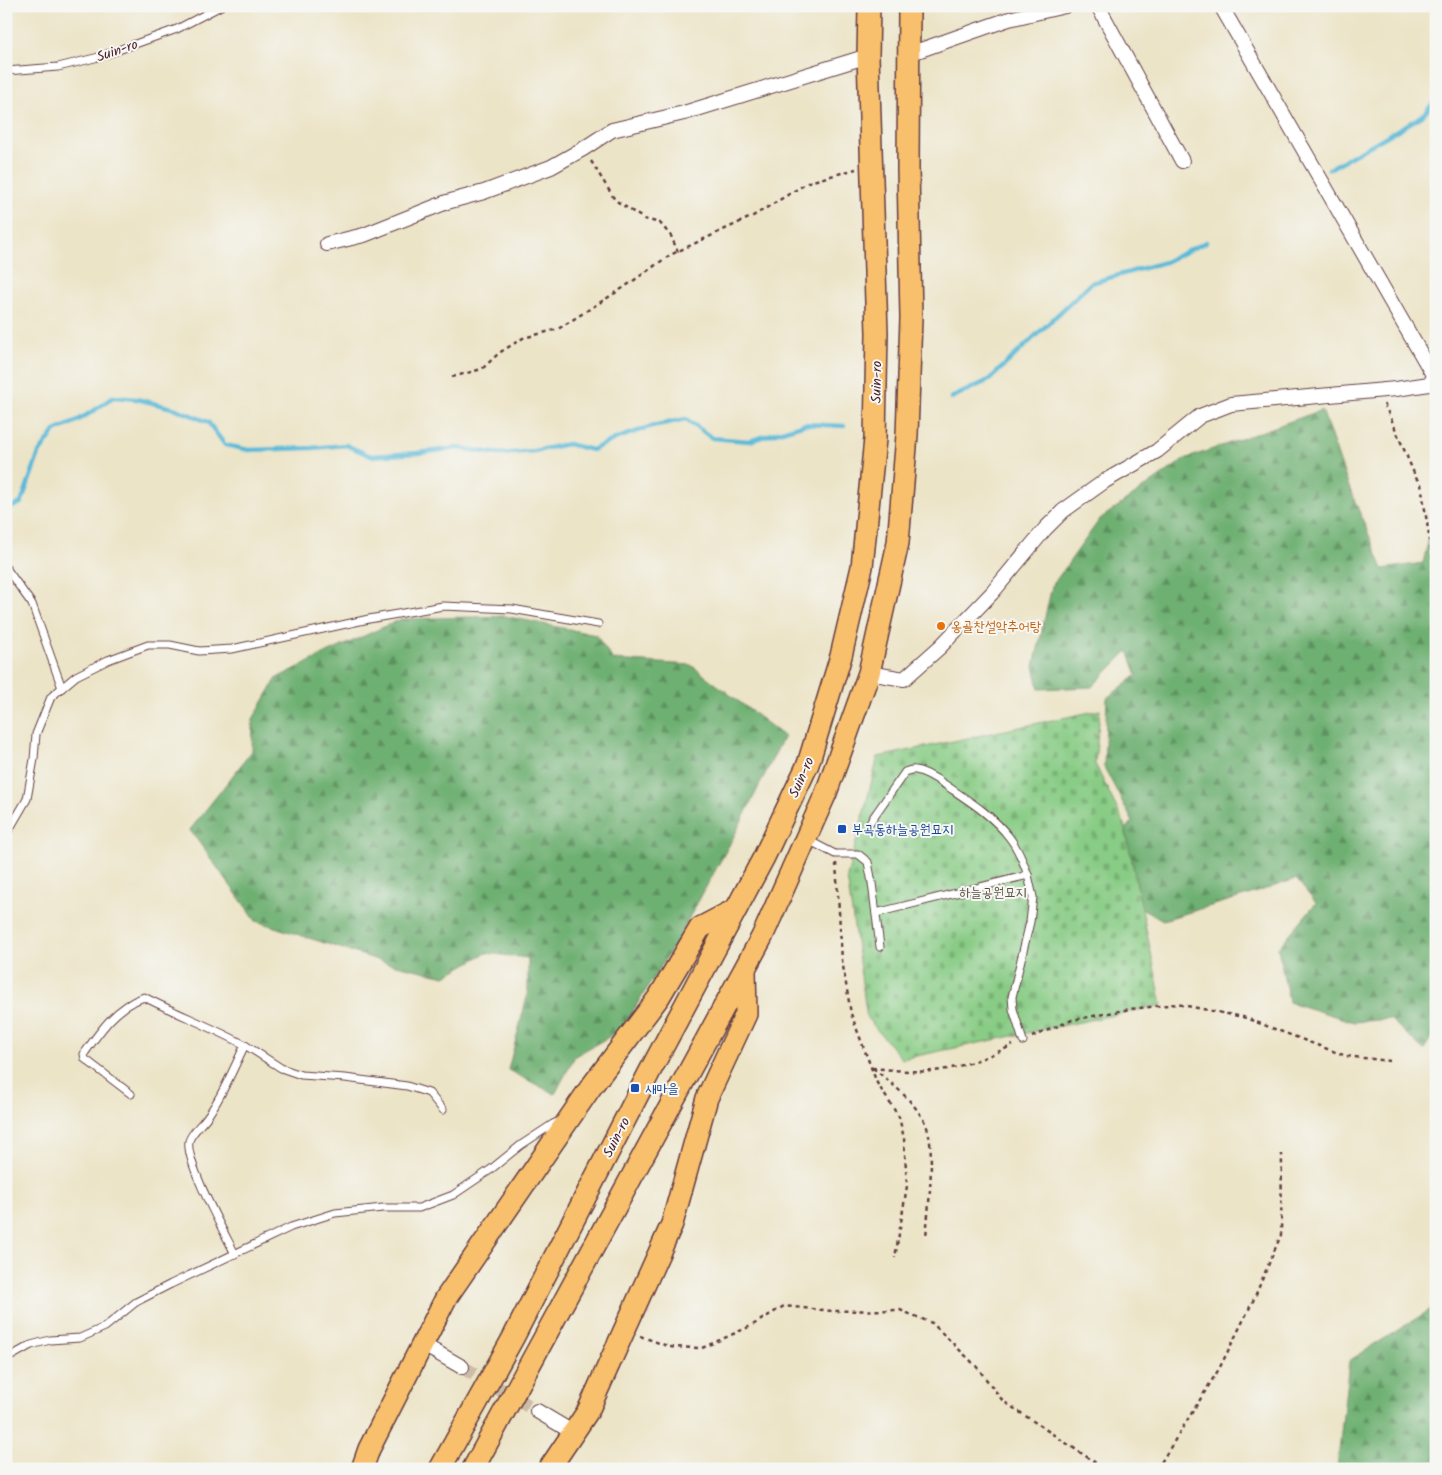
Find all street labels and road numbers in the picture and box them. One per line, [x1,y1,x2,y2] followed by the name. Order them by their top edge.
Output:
[94,34,141,68] street label: Suin-ro
[866,361,888,403] street label: Suin-ro
[783,754,821,801] street label: Suin-ro
[597,1114,636,1161] street label: Suin-ro

